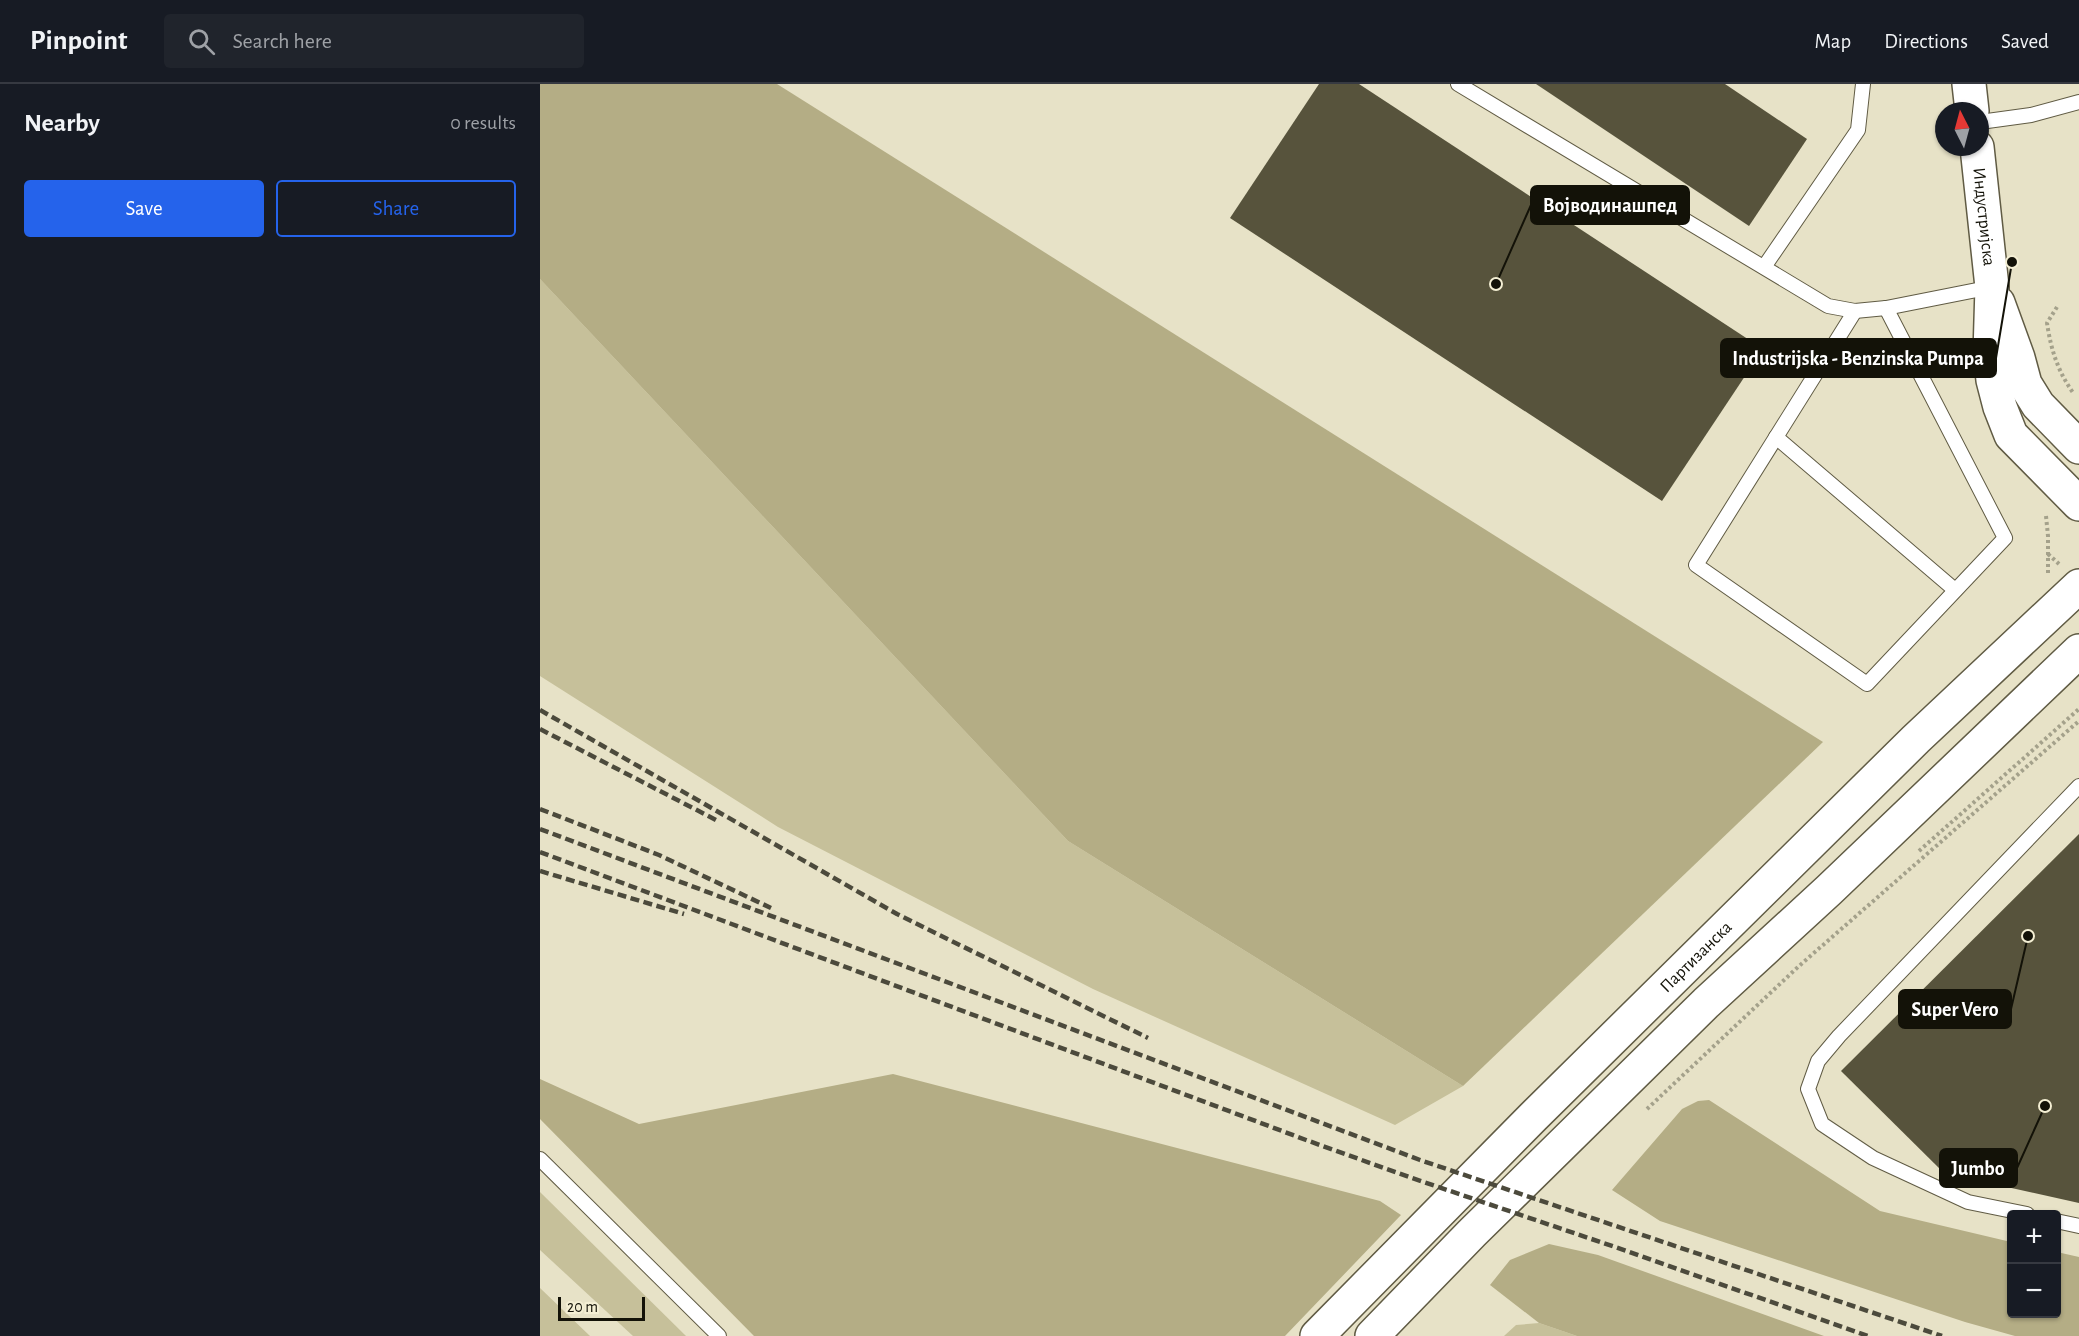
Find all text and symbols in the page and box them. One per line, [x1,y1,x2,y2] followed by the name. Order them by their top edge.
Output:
[164,14,584,68] search box
[185,25,218,58] icon: search
[30,27,128,55] text: Pinpoint
[233,30,332,52] text: Search here
[1815,31,1851,52] text: Map
[1884,31,1968,52] text: Directions
[2001,31,2049,52] text: Saved
[1935,102,1989,156] north arrow
[24,110,100,136] text: Nearby
[450,113,516,133] text: 0 results
[1969,167,1998,267] street label: Индустријска
[24,180,264,237] button: Save
[276,180,516,237] button: Share
[1531,186,1689,224] callout: Војводинашпед
[1543,196,1677,216] text: Војводинашпед
[1721,339,1996,377] callout: Industrijska - Benzinska Pumpa
[1732,349,1984,369] text: Industrijska - Benzinska Pumpa
[1657,918,1736,996] street label: Партизанска
[1899,990,2011,1028] callout: Super Vero
[1911,1000,1999,1020] text: Super Vero
[1940,1149,2017,1187] callout: Jumbo
[1951,1159,2005,1179] text: Jumbo
[2007,1210,2061,1318] map controls
[2007,1210,2061,1264] button: +
[2007,1264,2061,1318] button: −
[558,1294,645,1322] scale bar
[567,1299,598,1315] text: 20 m

